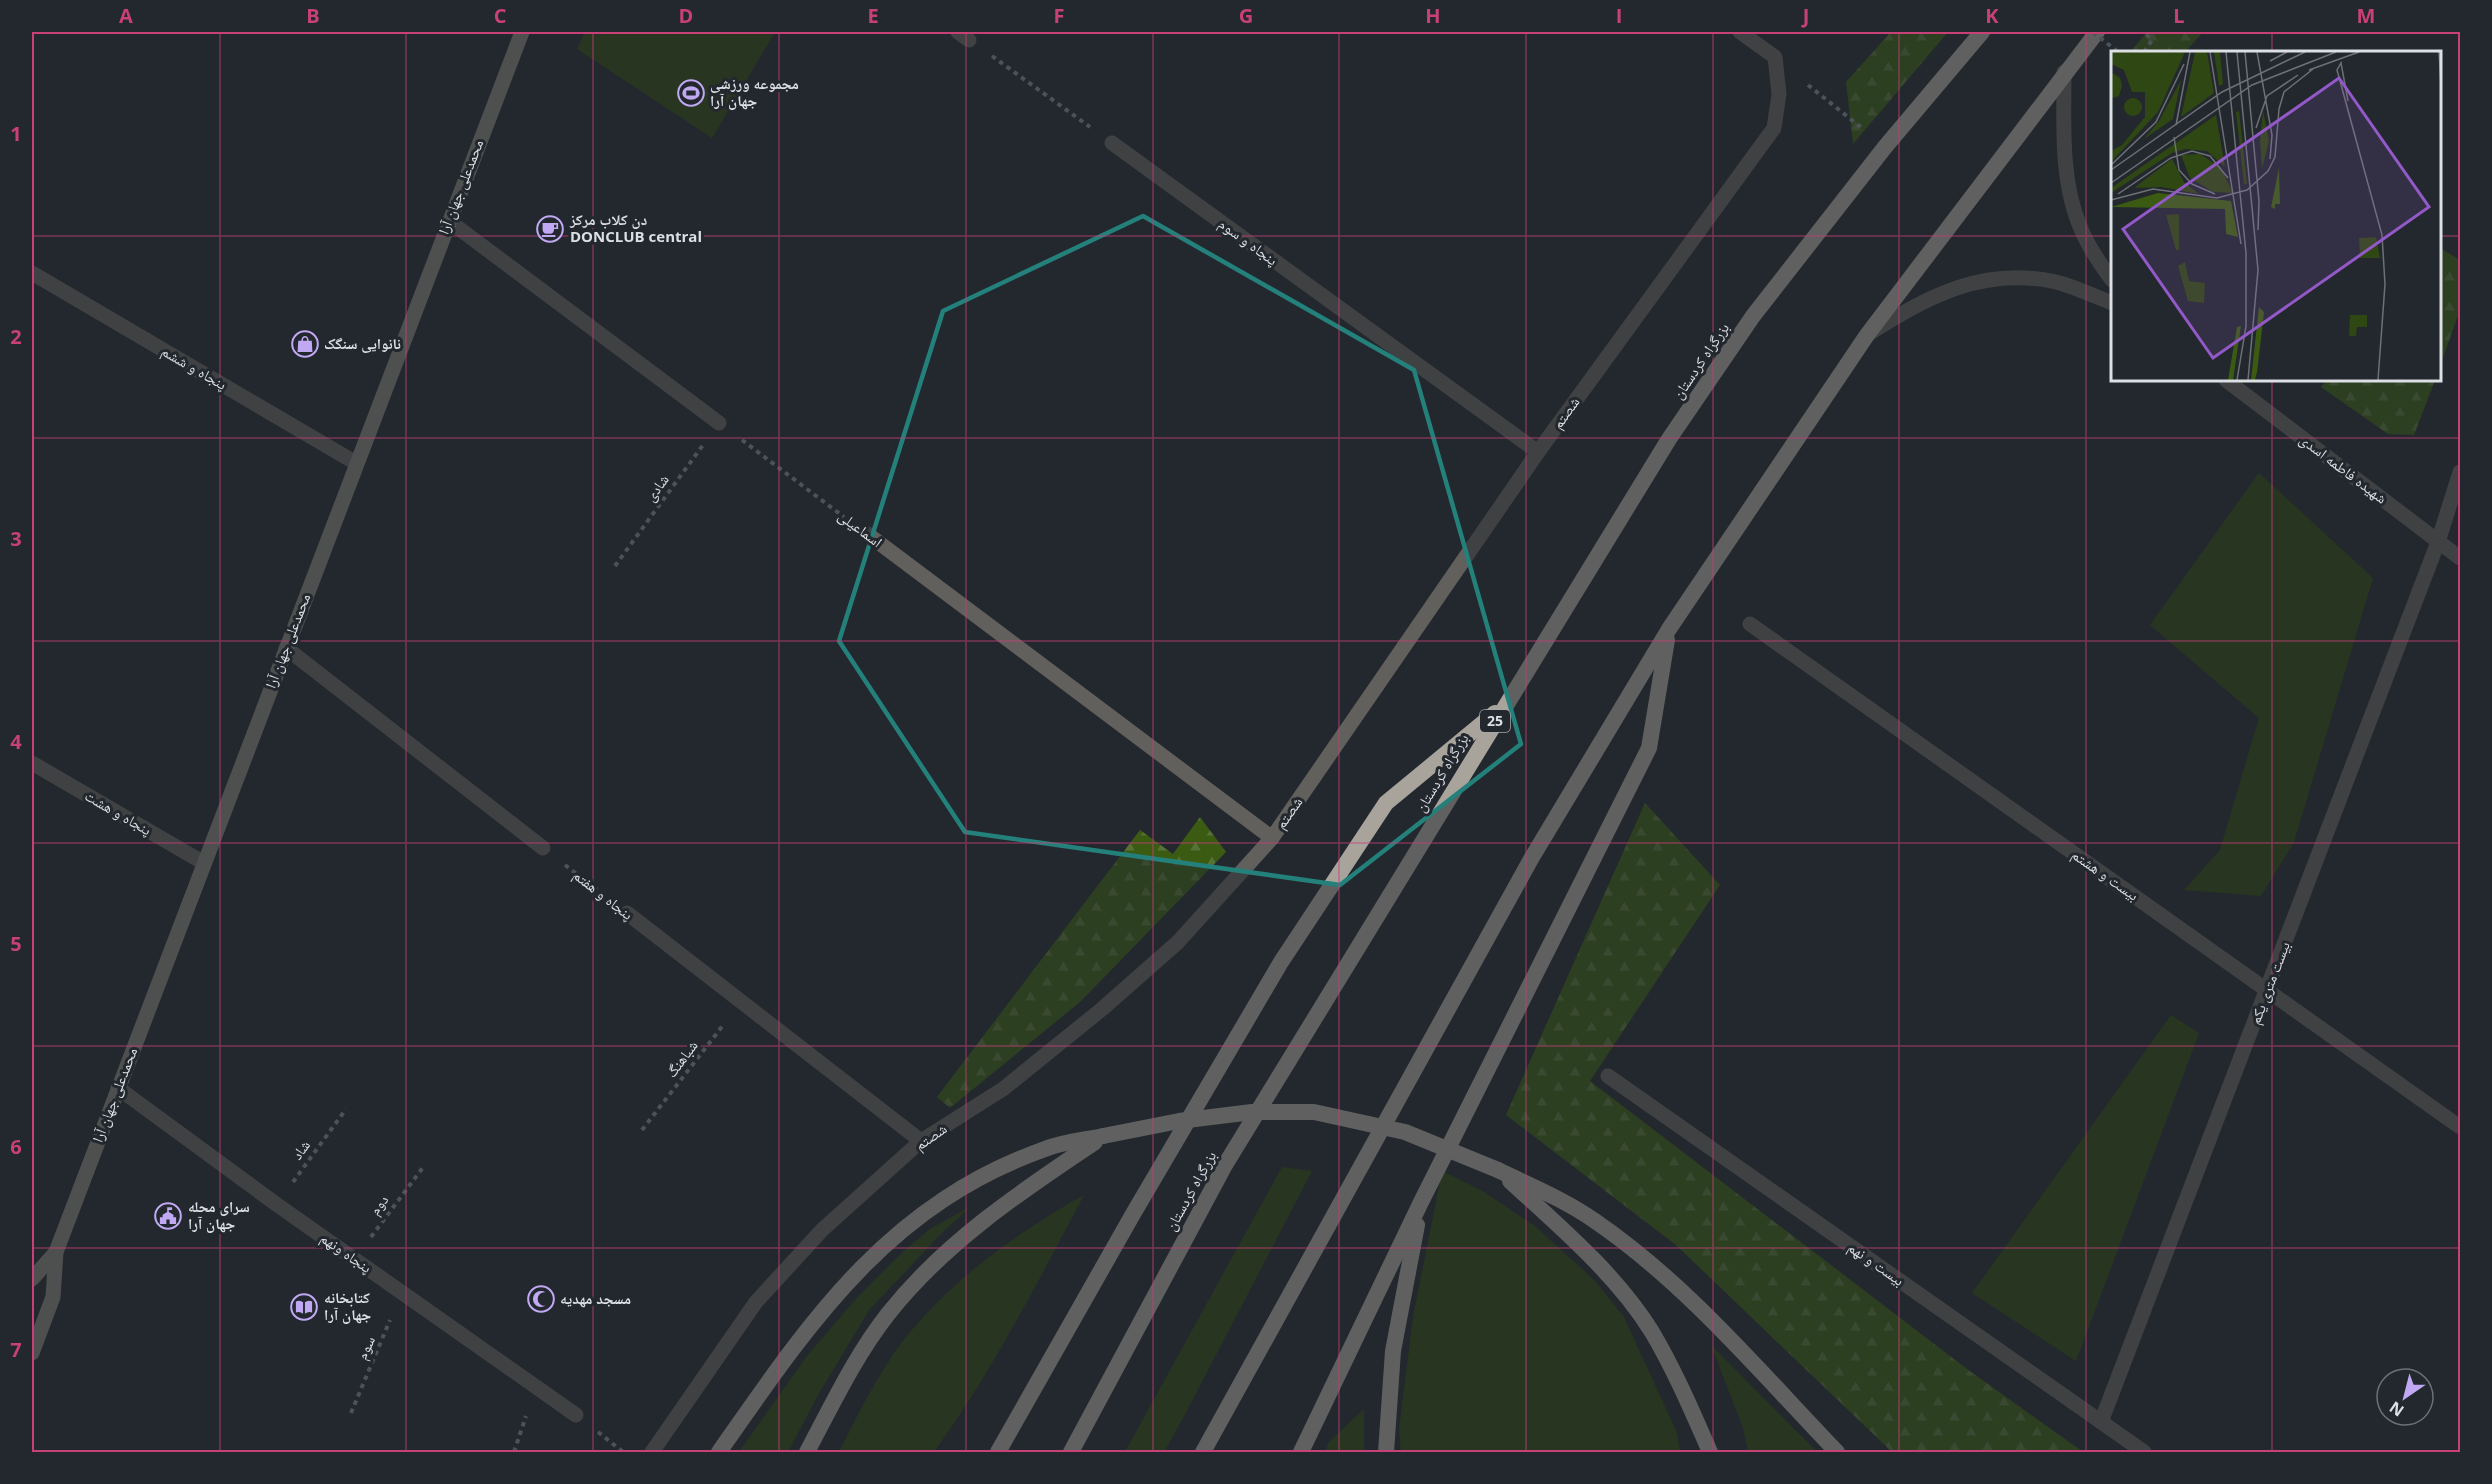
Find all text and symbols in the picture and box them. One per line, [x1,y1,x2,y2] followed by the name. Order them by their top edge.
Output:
[119,2,133,29] text: A
[306,2,320,29] text: B
[494,2,507,29] text: C
[679,2,693,29] text: D
[867,2,879,29] text: E
[1054,2,1064,29] text: F
[1239,2,1253,29] text: G
[1425,2,1441,29] text: H
[1616,2,1622,29] text: I
[1801,2,1809,29] text: J
[1985,2,1999,29] text: K
[2173,2,2185,29] text: L
[2357,2,2375,29] text: M
[2111,51,2441,381] inset map
[710,73,799,110] place label: مجموعه ورزشی جهان آرا
[676,78,706,108] sports icon: مجموعه ورزشی جهان آرا
[10,120,22,147] text: 1
[433,136,488,237] street label: محمدعلی جهان آرا
[569,209,702,246] place label: دن کلاب مرکز DONCLUB central
[1214,213,1282,270] street label: پنجاه و سوم
[535,214,565,244] cafe icon: دن کلاب مرکز DONCLUB central
[1667,318,1734,403] street label: بزرگراه کردستان
[10,323,22,350] text: 2
[290,329,320,359] shop icon: نانوایی سنگک
[324,333,401,353] place label: نانوایی سنگک
[158,340,231,395] street label: پنجاه و ششم
[1547,392,1584,433] street label: شصتم
[2295,429,2392,509] street label: شهیده فاطمه اسدی
[640,470,674,506] street label: شادی
[834,505,887,552] street label: اسماعیلی
[10,525,22,552] text: 3
[260,590,315,691] street label: محمدعلی جهان آرا
[1480,710,1510,732] road number: 25
[10,728,22,755] text: 4
[1410,730,1473,816] street label: بزرگراه کردستان
[81,785,156,839] street label: پنجاه و هشت
[1270,792,1307,833] street label: شصتم
[2068,844,2143,905] street label: بیست و هشتم
[569,864,638,925] street label: پنجاه و هفتم
[10,930,22,957] text: 5
[2244,938,2295,1027] street label: بیست متری یکم
[661,1036,702,1081] street label: شباهنگ
[87,1044,142,1145] street label: محمدعلی جهان آرا
[910,1118,951,1155] street label: شصتم
[10,1133,22,1160] text: 6
[286,1135,314,1163] street label: شاد
[1160,1147,1221,1234] street label: بزرگراه کردستان
[364,1190,393,1219] street label: دوم
[188,1196,250,1233] place label: سرای محله جهان آرا
[153,1201,183,1231] public building icon: سرای محله جهان آرا
[316,1227,376,1278] street label: پنجاه ونهم
[1844,1237,1909,1291] street label: بیست و نهم
[526,1284,556,1314] mosque icon: مسجد مهدیه
[324,1287,371,1324] place label: کتابخانه جهان آرا
[560,1288,631,1308] place label: مسجد مهدیه
[289,1292,319,1322] library icon: کتابخانه جهان آرا
[351,1332,380,1363] street label: سوم
[10,1336,22,1363] text: 7
[2375,1367,2435,1427] north arrow
[2385,1397,2408,1422] text: N

